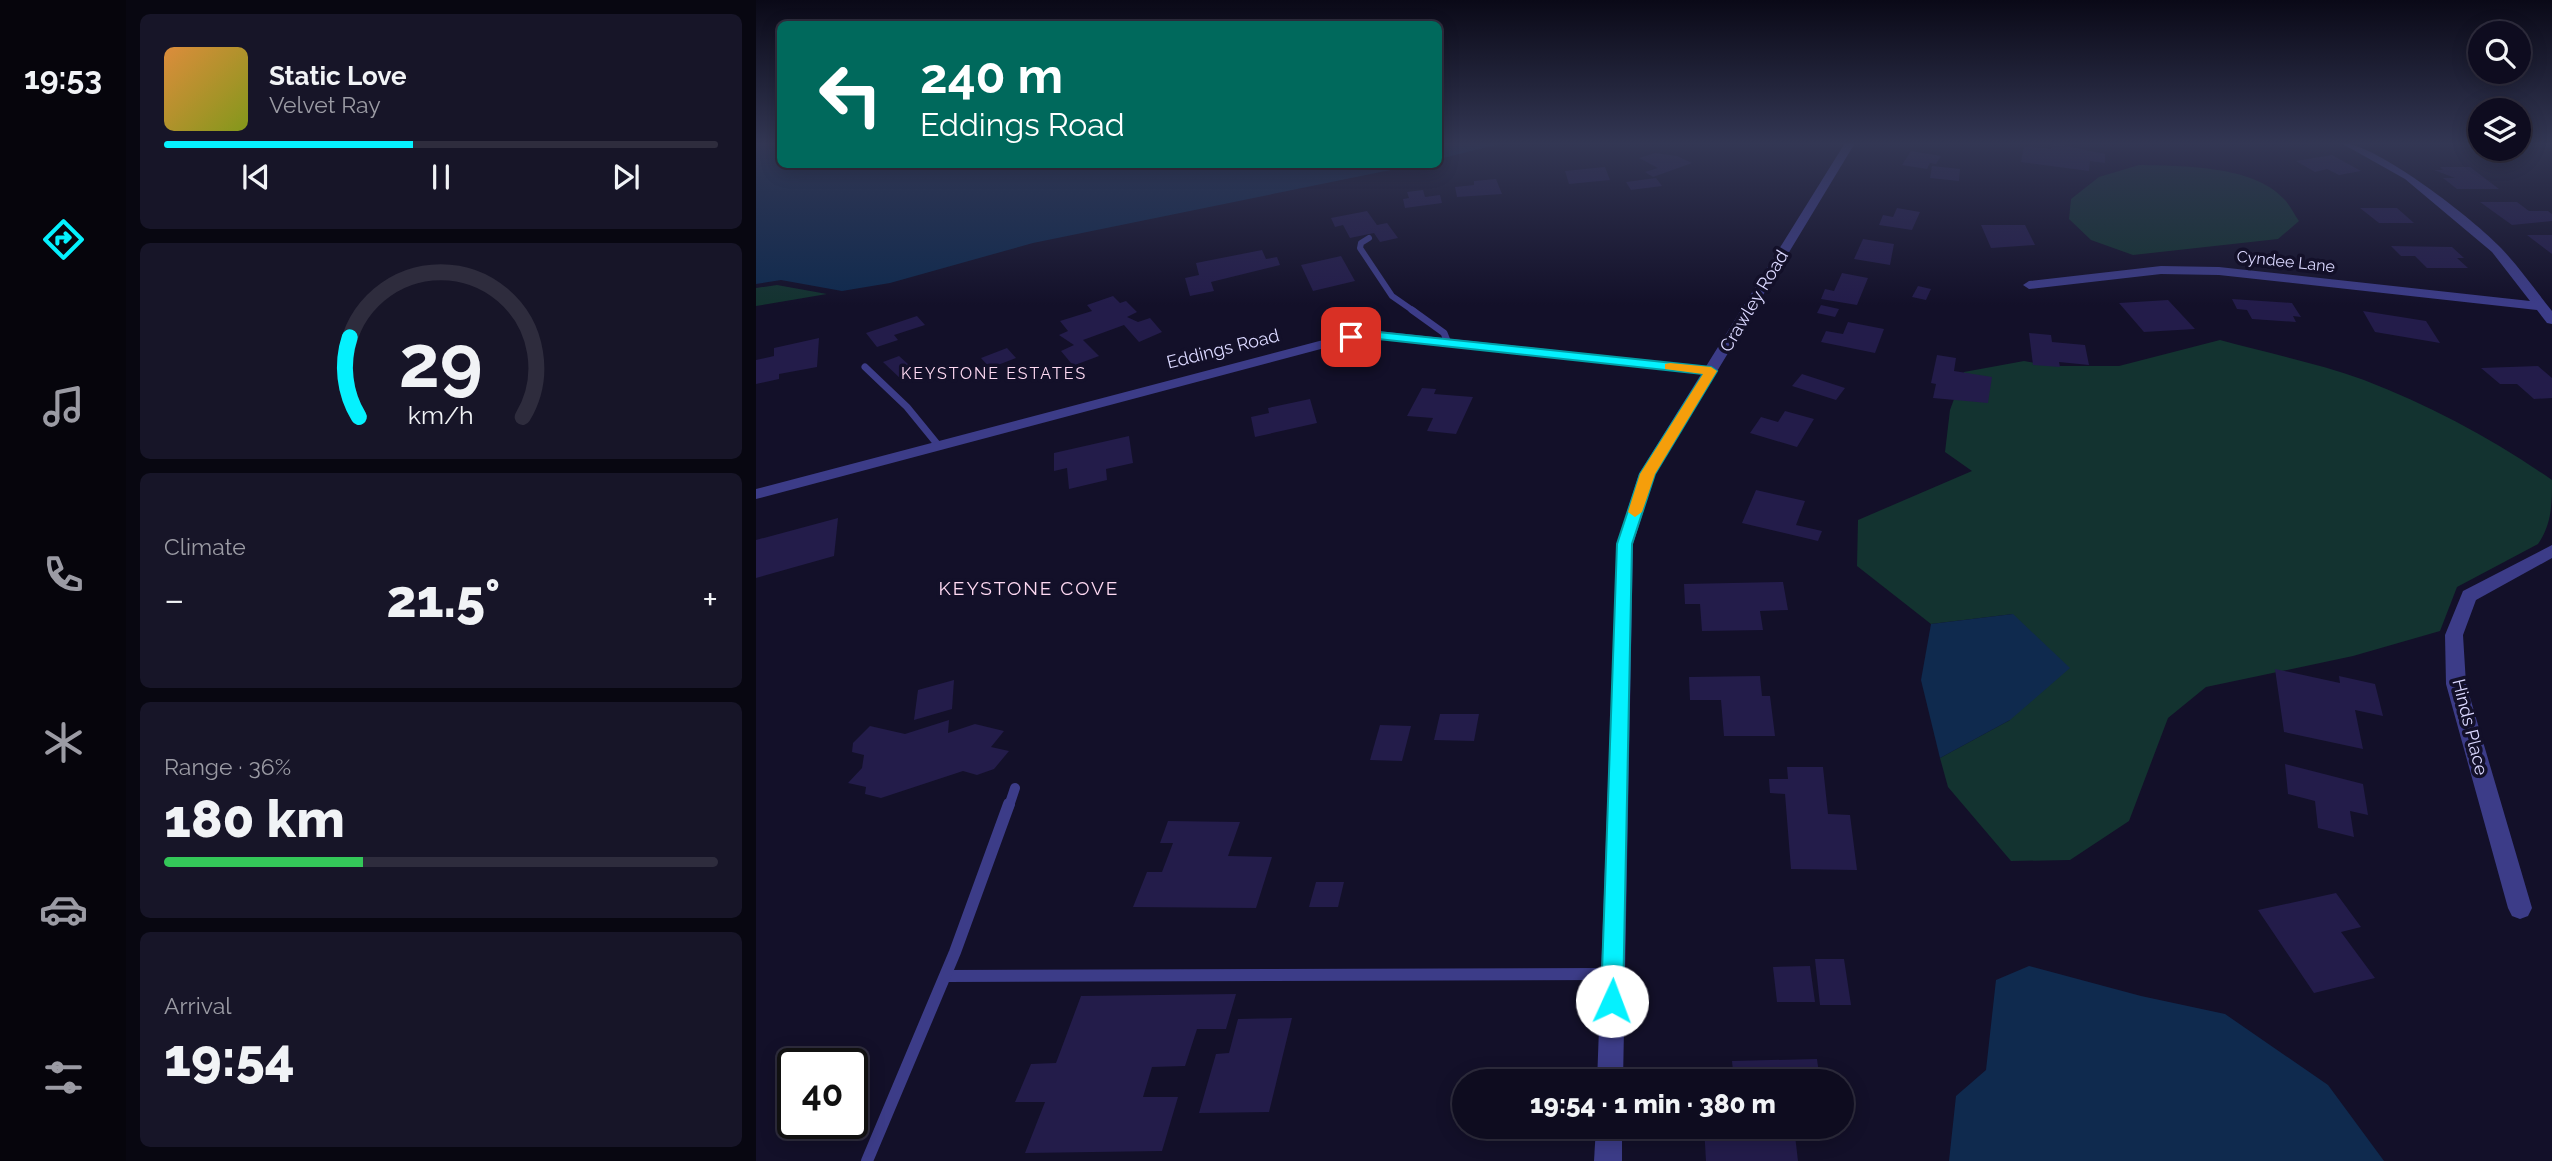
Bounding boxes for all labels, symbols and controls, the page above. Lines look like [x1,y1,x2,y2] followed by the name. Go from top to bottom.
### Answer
[2468,21,2531,161] map controls
[2468,21,2531,84] button: search
[920,47,1063,104] text: 240 m
[805,49,896,140] icon: left
[24,59,102,96] text: 19:53
[269,61,407,91] text: Static Love
[269,91,381,118] text: Velvet Ray
[2468,98,2531,161] button: layers
[920,106,1125,143] text: Eddings Road
[237,158,275,196] icon: previous
[422,158,460,196] icon: pause
[607,158,645,196] icon: next
[39,215,88,264] icon: directions
[1715,246,1792,355] street label: Crawley Road
[2236,247,2336,276] street label: Cyndee Lane
[1321,307,1381,367] pin
[1332,318,1370,356] icon: arrive
[399,320,483,405] text: 29
[1165,324,1281,373] street label: Eddings Road
[901,364,1087,383] district label: KEYSTONE ESTATES
[39,382,88,431] icon: music
[408,400,474,430] text: km/h
[164,533,246,560] text: Climate
[39,550,88,599] icon: phone
[386,568,500,629] text: 21.5°
[164,577,184,622] text: −
[702,577,718,622] text: +
[939,577,1119,599] district label: KEYSTONE COVE
[2448,677,2493,778] street label: Hinds Place
[39,718,88,767] icon: climate
[164,753,291,780] text: Range · 36%
[164,788,345,849] text: 180 km
[39,885,88,934] icon: car
[1575,964,1649,1038] position arrow
[164,992,231,1019] text: Arrival
[164,1027,295,1088] text: 19:54
[777,1048,868,1139] speed limit sign: 40
[39,1053,88,1102] icon: filters
[1530,1089,1776,1119] text: 19:54 · 1 min · 380 m

